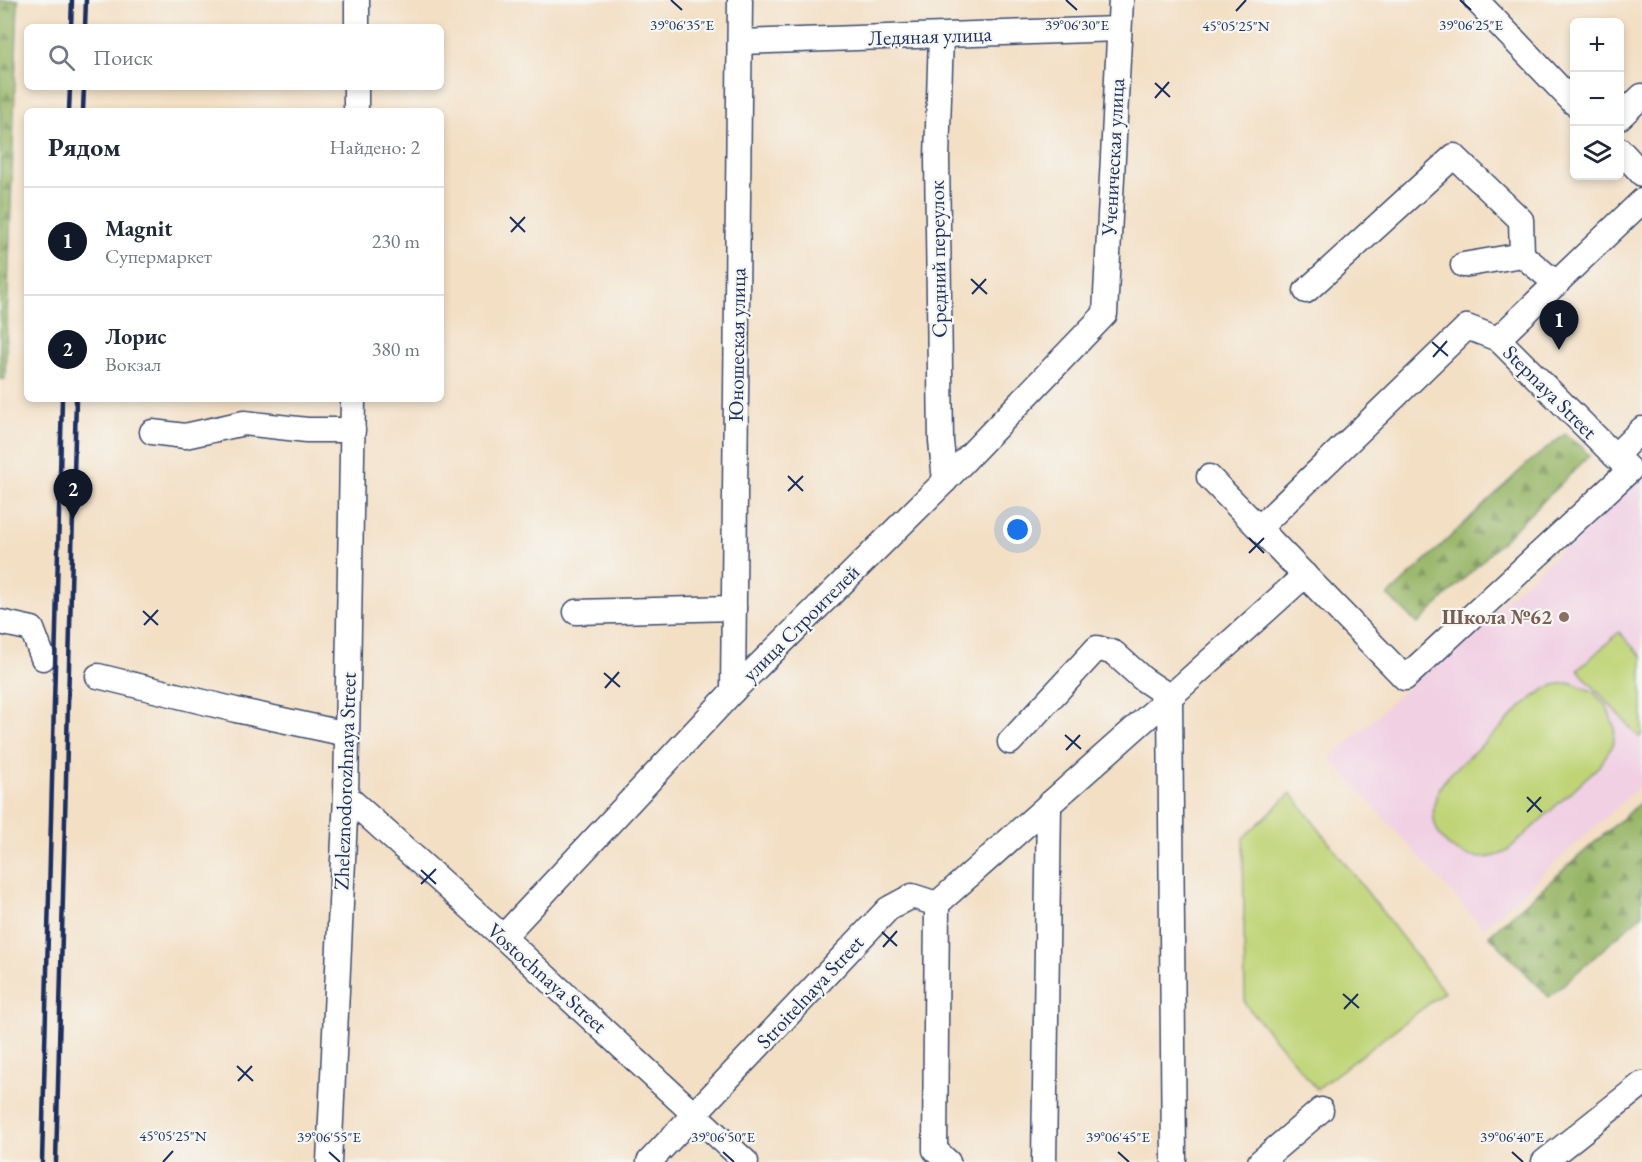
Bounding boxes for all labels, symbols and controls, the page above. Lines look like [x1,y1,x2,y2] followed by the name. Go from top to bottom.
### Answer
[650,15,715,34] text: 39°06'35"E
[1045,15,1110,34] text: 39°06'30"E
[1439,15,1504,34] text: 39°06'25"E
[1202,16,1270,35] text: 45°05'25"N
[1570,18,1624,180] map controls
[1570,18,1624,72] button: +
[868,20,993,51] street label: Ледяная улица
[24,24,444,90] search box
[45,41,78,74] icon: search
[93,43,153,72] text: Поиск
[1570,72,1624,126] button: −
[1095,77,1130,238] street label: Ученическая улица
[1570,126,1624,180] button: layers
[48,130,121,164] text: Рядом
[329,134,420,160] text: Найдено: 2
[923,180,952,338] street label: Средний переулок
[105,214,173,243] text: Magnit
[62,228,73,254] text: 1
[372,228,420,254] text: 230 m
[105,243,212,269] text: Супермаркет
[722,267,751,422] street label: Юношеская улица
[1540,300,1578,350] pin: 1
[105,322,166,351] text: Лорис
[62,336,73,362] text: 2
[372,336,420,362] text: 380 m
[1498,339,1603,445] street label: Stepnaya Street
[105,351,161,377] text: Вокзал
[54,470,92,519] pin: 2
[1003,515,1032,544] your location
[736,558,865,687] street label: улица Строителей
[1442,603,1552,630] place label: Школа №62
[1557,610,1571,624] marker: Школа №62
[327,671,362,890] street label: Zheleznodorozhnaya Street
[482,917,613,1039] street label: Vostochnaya Street
[750,929,869,1054] street label: Stroitelnaya Street
[139,1126,207,1145] text: 45°05'25"N
[297,1127,362,1146] text: 39°06'55"E
[691,1127,756,1146] text: 39°06'50"E
[1086,1127,1151,1146] text: 39°06'45"E
[1480,1127,1545,1146] text: 39°06'40"E

